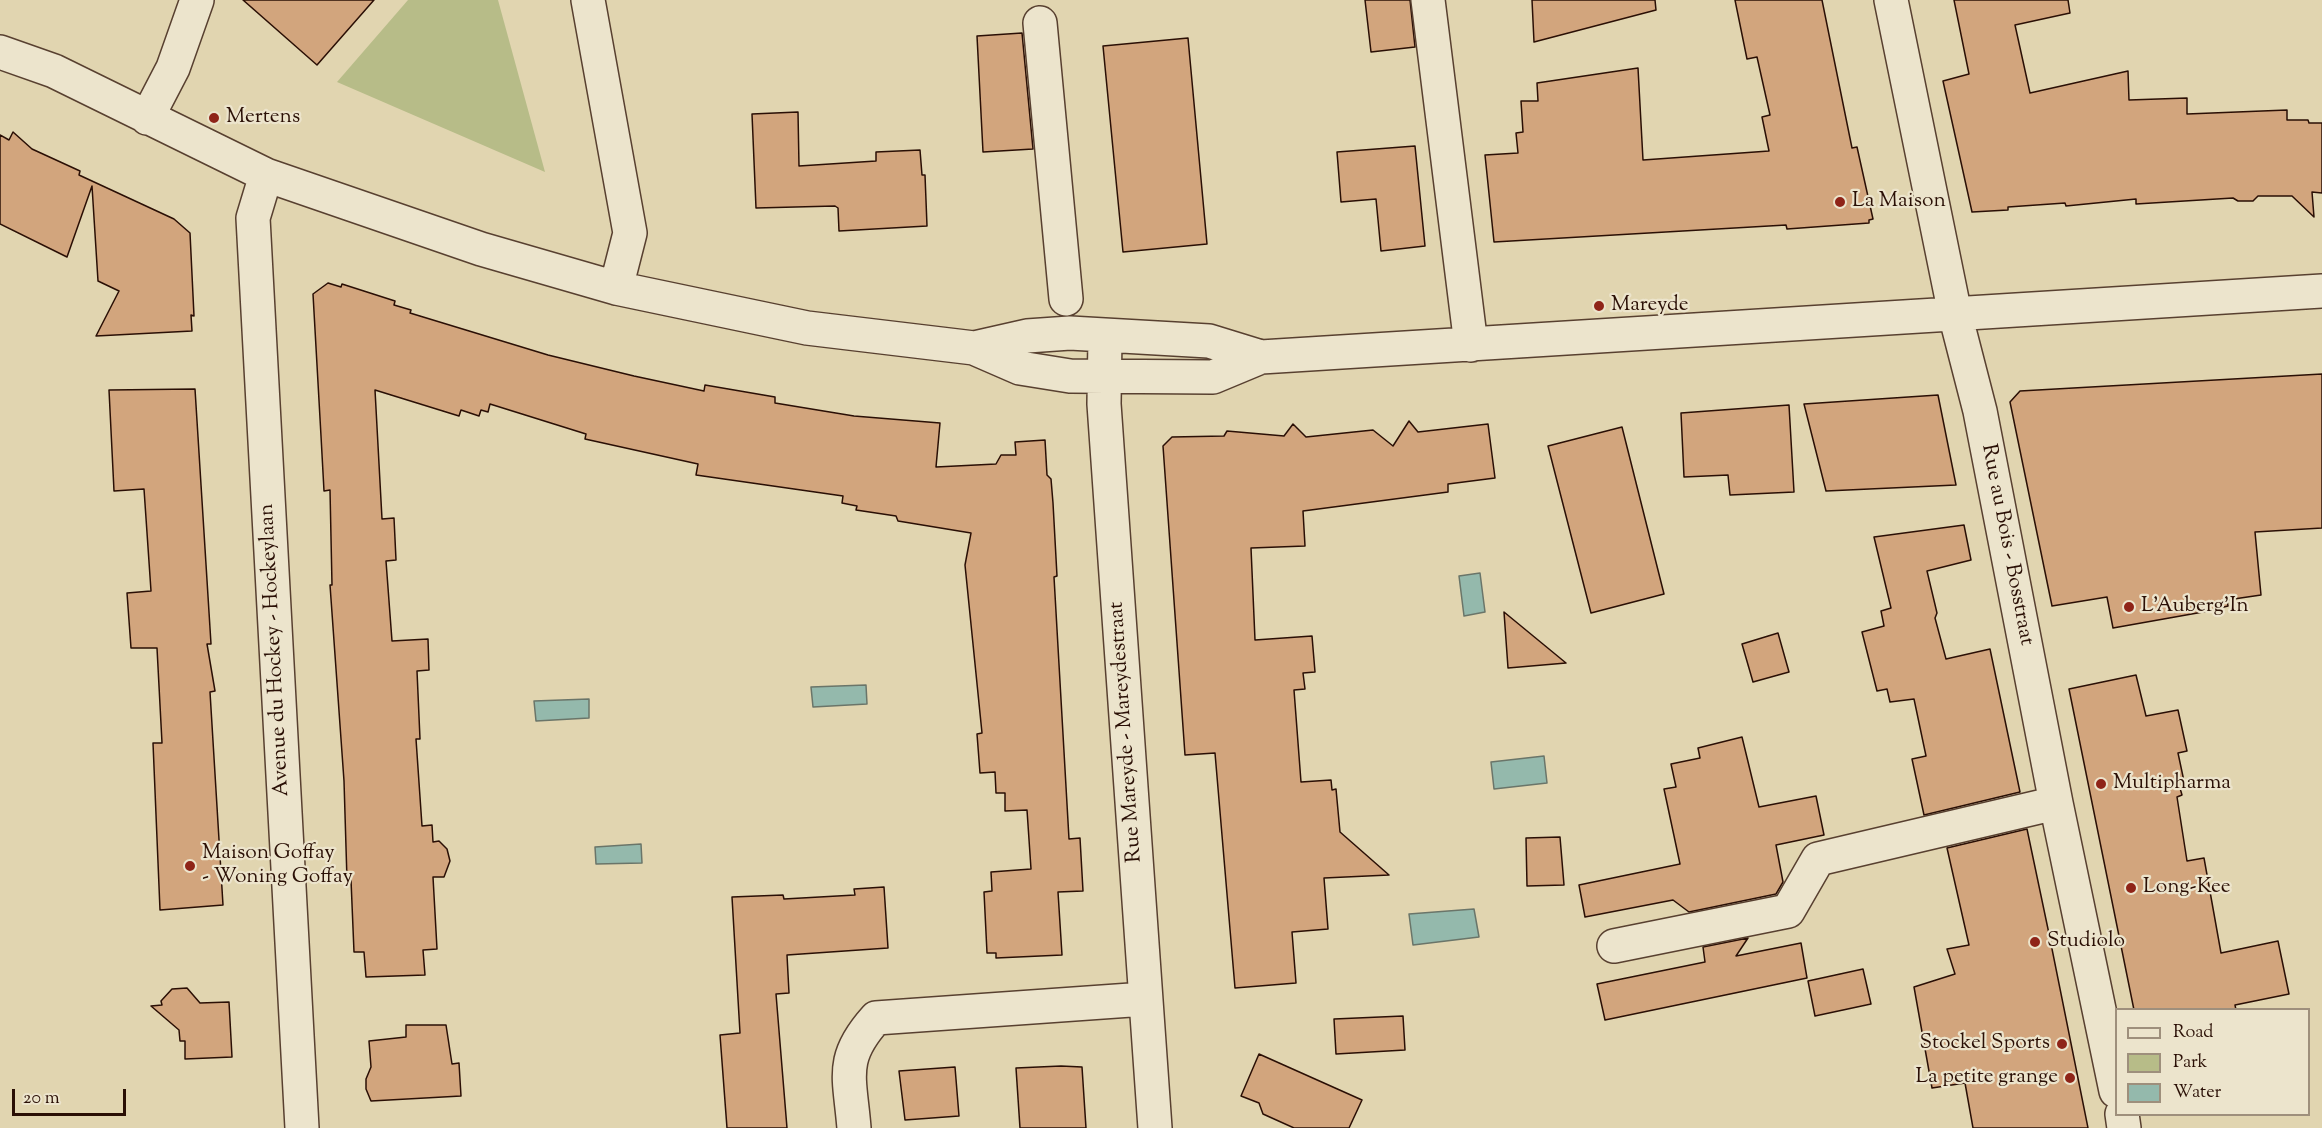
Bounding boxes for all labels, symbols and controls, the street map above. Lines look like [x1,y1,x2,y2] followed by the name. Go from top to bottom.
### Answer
[226,105,300,131] place label: Mertens
[207,111,221,125] marker: Mertens
[1852,189,1946,215] place label: La Maison
[1833,195,1847,209] marker: La Maison
[1611,293,1689,319] place label: Mareyde
[1592,299,1606,313] marker: Mareyde
[1974,442,2038,648] street label: Rue au Bois - Bosstraat
[256,503,296,797] street label: Avenue du Hockey - Hockeylaan
[2141,594,2249,620] place label: L'Auberg'In
[2122,600,2136,614] marker: L'Auberg'In
[1105,601,1149,863] street label: Rue Mareyde - Mareydestraat
[2113,771,2231,797] place label: Multipharma
[2094,777,2108,791] marker: Multipharma
[202,841,353,891] place label: Maison Goffay - Woning Goffay
[183,859,197,873] marker: Maison Goffay - Woning Goffay
[2143,875,2230,901] place label: Long-Kee
[2124,881,2138,895] marker: Long-Kee
[2047,929,2125,955] place label: Studiolo
[2028,935,2042,949] marker: Studiolo
[2115,1008,2310,1116] legend
[2173,1020,2213,1046] text: Road
[1919,1031,2050,1057] place label: Stockel Sports
[2055,1037,2069,1051] marker: Stockel Sports
[2173,1050,2207,1076] text: Park
[1915,1065,2058,1091] place label: La petite grange
[2063,1071,2077,1085] marker: La petite grange
[15,1077,129,1115] scale bar
[2173,1080,2221,1106] text: Water
[23,1086,60,1112] text: 20 m

